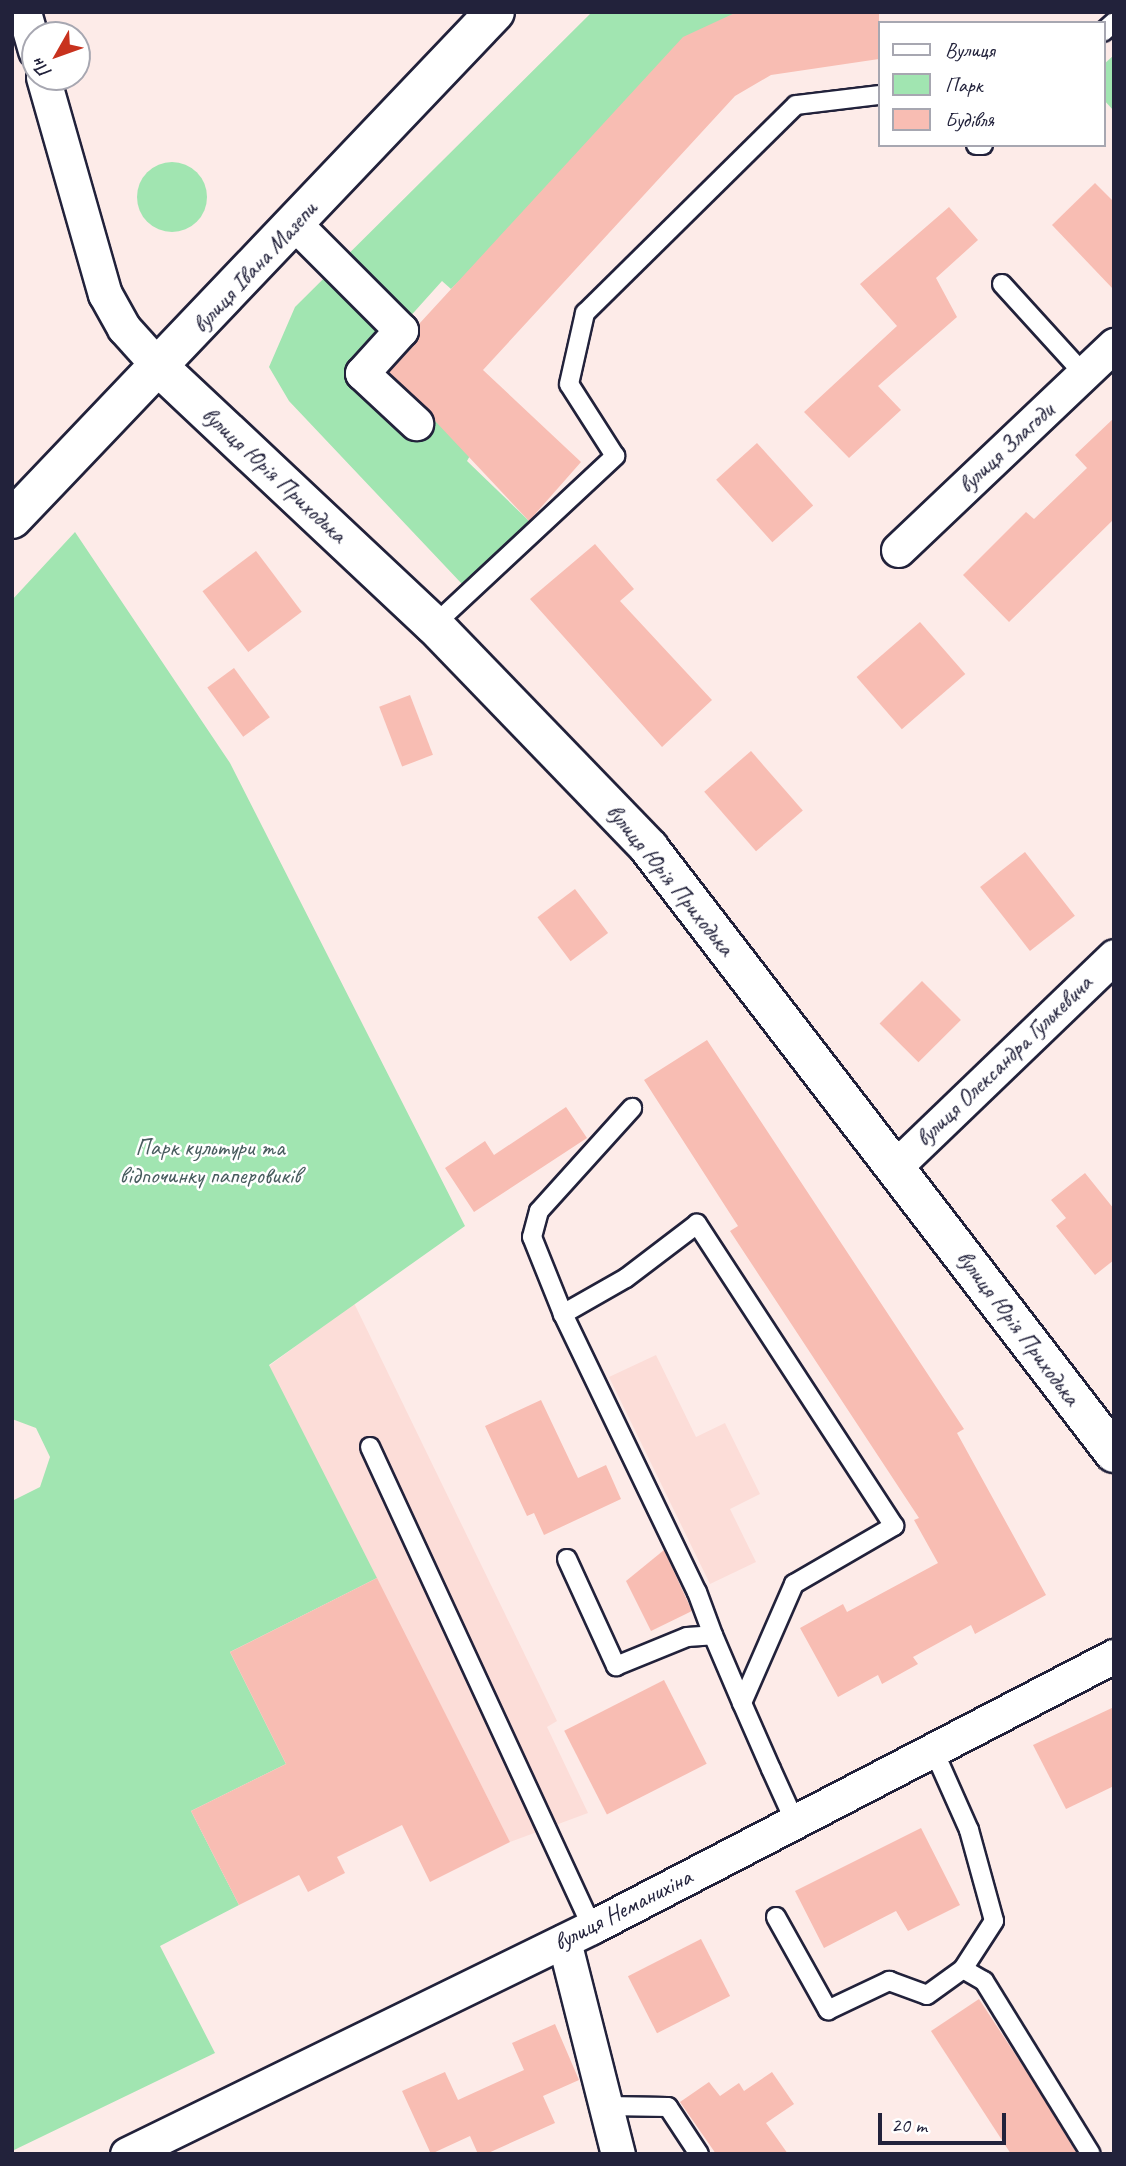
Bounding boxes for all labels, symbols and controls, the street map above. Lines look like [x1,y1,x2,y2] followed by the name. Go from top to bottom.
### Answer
[21,21,91,91] north arrow
[878,21,1105,147] legend
[945,37,995,63] text: Вулиця
[26,53,57,84] text: Пн
[945,72,982,98] text: Парк
[945,107,994,133] text: Будівля
[187,195,323,339] street label: вулиця Івана Мазепи
[952,396,1060,500] street label: вулиця Злагоди
[196,401,352,549] street label: вулиця Юрія Приходька
[601,799,739,961] street label: вулиця Юрія Приходька
[910,969,1098,1153] street label: вулиця Олександра Гулькевича
[120,1134,300,1190] park label: Парк культури та відпочинку паперовиків
[951,1245,1085,1411] street label: вулиця Юрія Приходька
[549,1863,697,1957] street label: вулиця Неманихіна
[881,2100,1009,2144] scale bar
[891,2112,927,2138] text: 20 m

